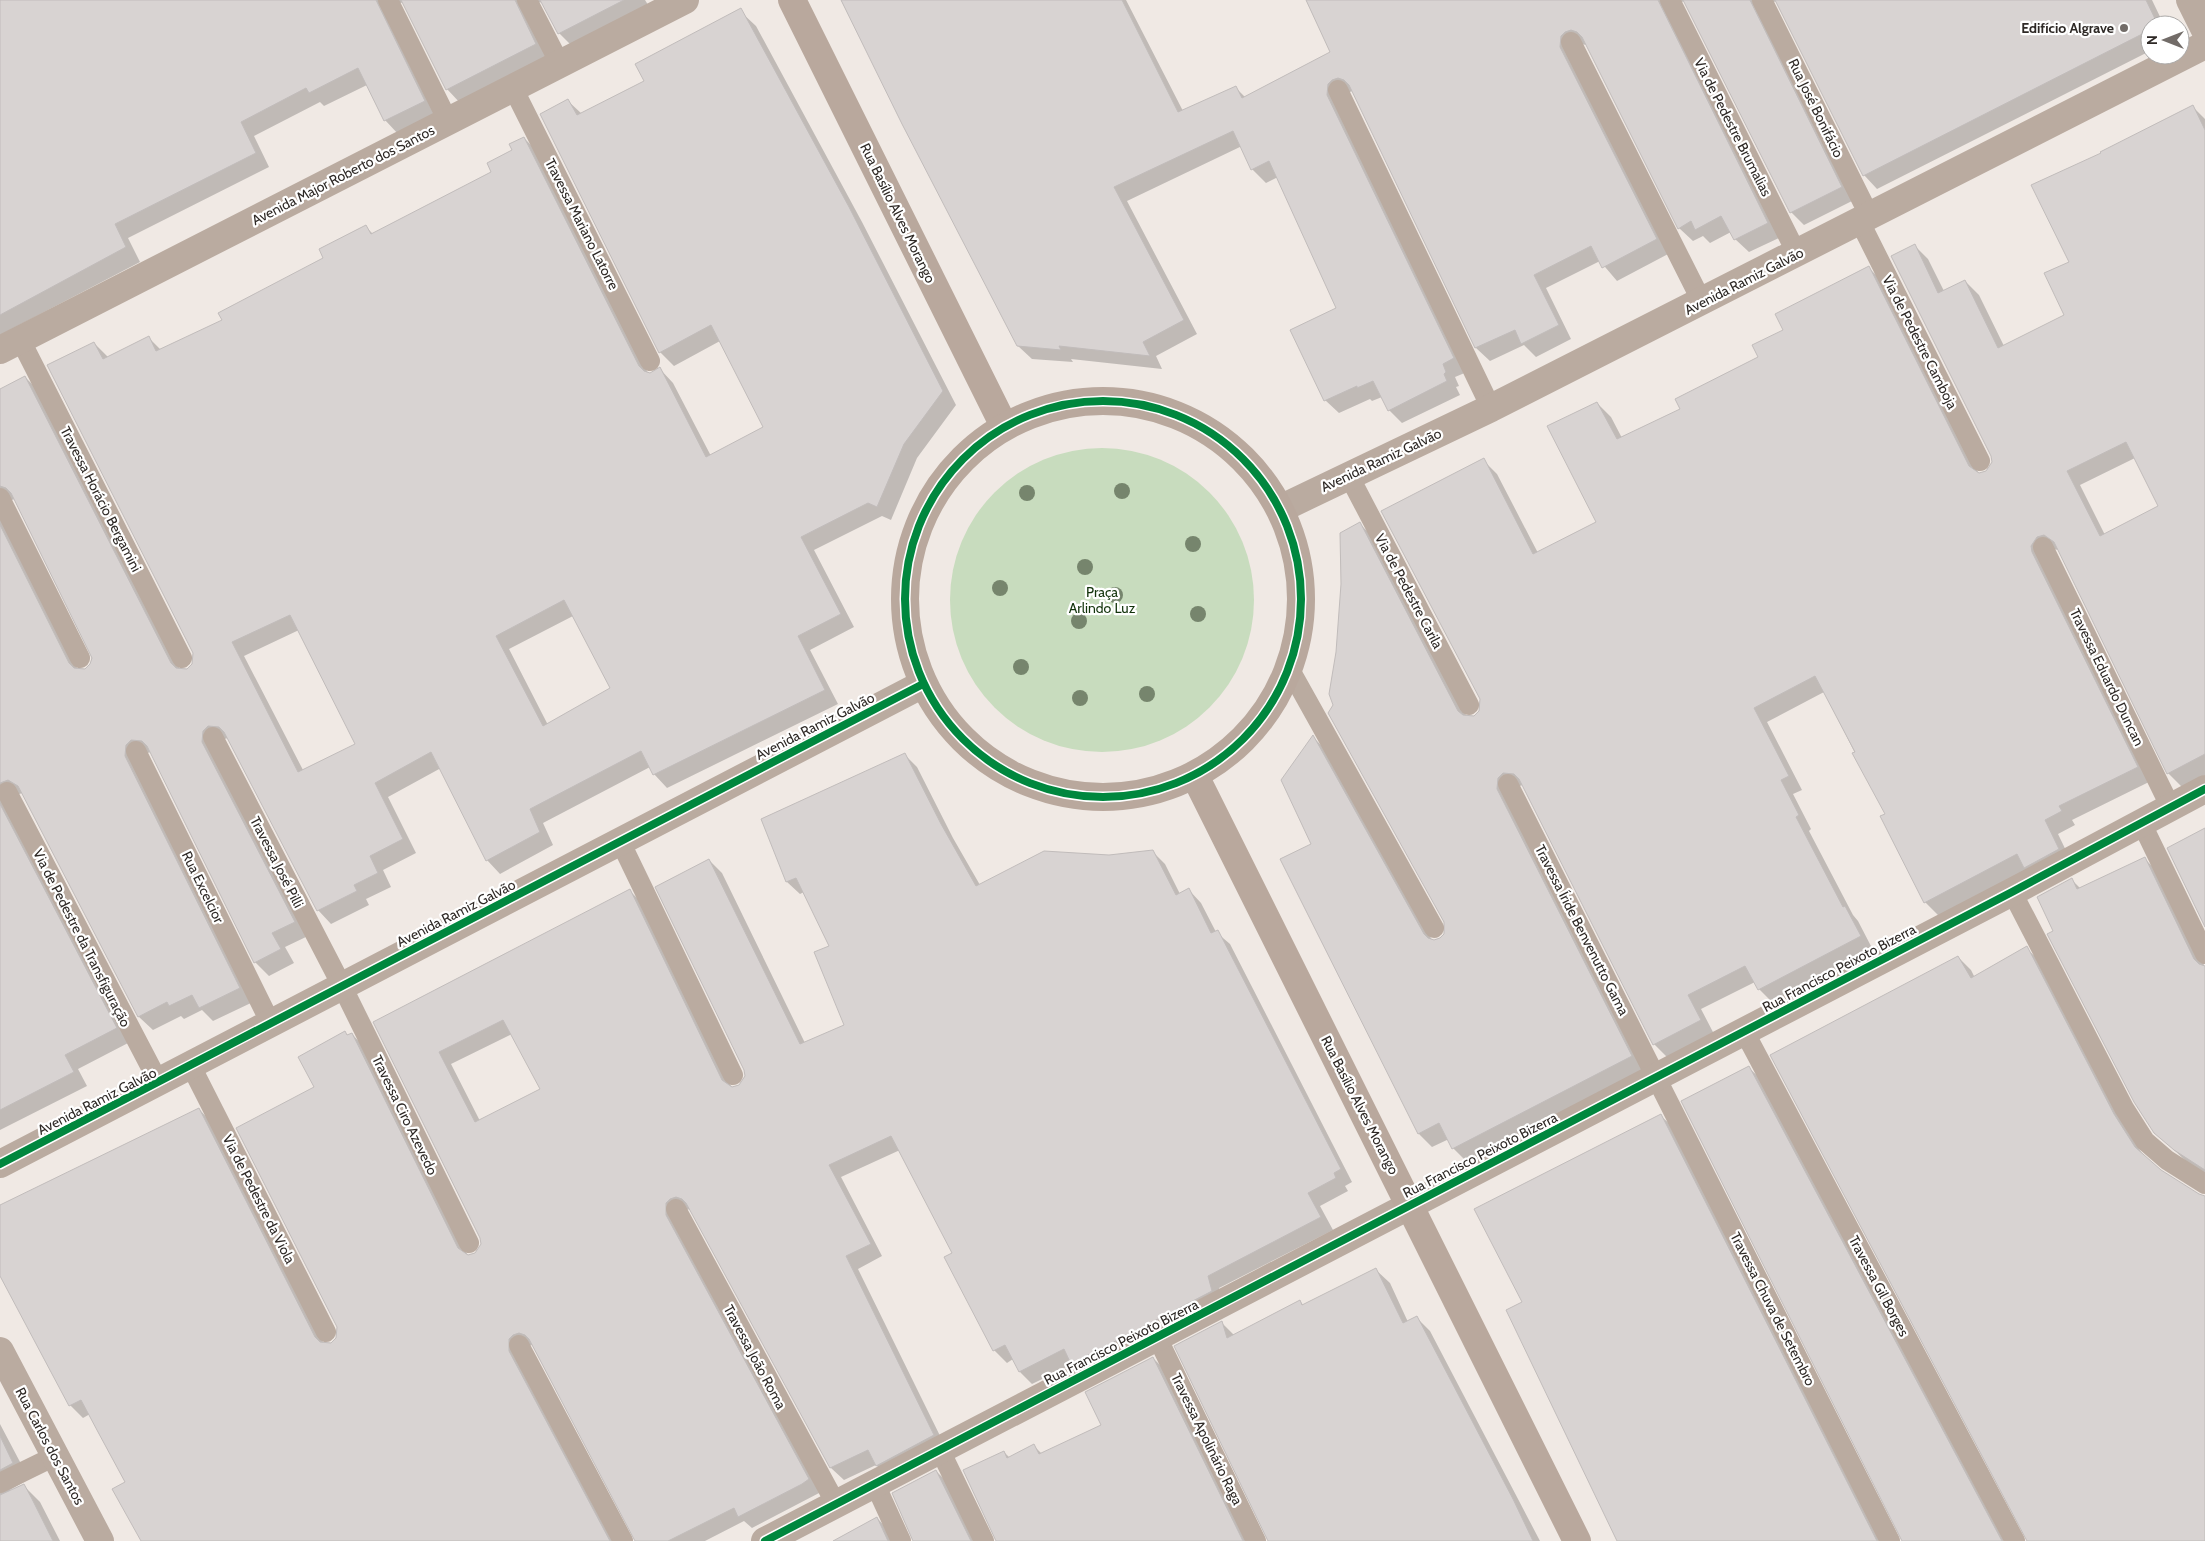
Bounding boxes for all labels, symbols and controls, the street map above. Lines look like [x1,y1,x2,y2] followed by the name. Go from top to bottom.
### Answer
[2140,15,2190,65] north arrow
[2021,19,2114,37] place label: Edifício Algrave
[2118,22,2130,34] marker: Edifício Algrave
[2143,35,2161,45] text: N
[1690,55,1776,199] street label: Via de Pedestre Brumalias
[1784,56,1848,161] street label: Rua José Bonifácio
[249,121,438,229] street label: Avenida Major Roberto dos Santos
[856,140,940,286] street label: Rua Basílio Alves Morango
[541,155,623,293] street label: Travessa Mariano Latorre
[1681,243,1807,319] street label: Avenida Ramiz Galvão
[1878,272,1962,412] street label: Via de Pedestre Camboja
[57,423,145,575] street label: Travessa Horácio Bergamini
[1318,424,1444,496] street label: Avenida Ramiz Galvão
[1371,530,1447,652] street label: Via de Pedestre Carila
[1069,583,1136,617] park label: Praça Arlindo Luz
[2066,605,2148,749] street label: Travessa Eduardo Duncan
[752,688,878,764] street label: Avenida Ramiz Galvão
[246,813,308,911] street label: Travessa José Pilli
[1531,842,1633,1019] street label: Travessa Íride Benvenutto Gama
[29,846,135,1030] street label: Via de Pedestre da Transfiguração
[178,848,228,926] street label: Rua Excelcior
[393,875,519,951] street label: Avenida Ramiz Galvão
[1759,920,1919,1016] street label: Rua Francisco Peixoto Bizerra
[1317,1033,1403,1178] street label: Rua Basílio Alves Morango
[368,1052,442,1178] street label: Travessa Ciro Azevedo
[34,1063,160,1139] street label: Avenida Ramiz Galvão
[1400,1108,1561,1202] street label: Rua Francisco Peixoto Bizerra
[219,1131,300,1267] street label: Via de Pedestre da Viola
[1726,1229,1820,1389] street label: Travessa Chuva de Setembro
[1845,1233,1913,1340] street label: Travessa Gil Borges
[1041,1295,1202,1389] street label: Rua Francisco Peixoto Bizerra
[720,1302,790,1413] street label: Travessa João Roma
[1167,1370,1247,1508] street label: Travessa Apolinário Raga
[11,1384,89,1508] street label: Rua Carlos dos Santos

